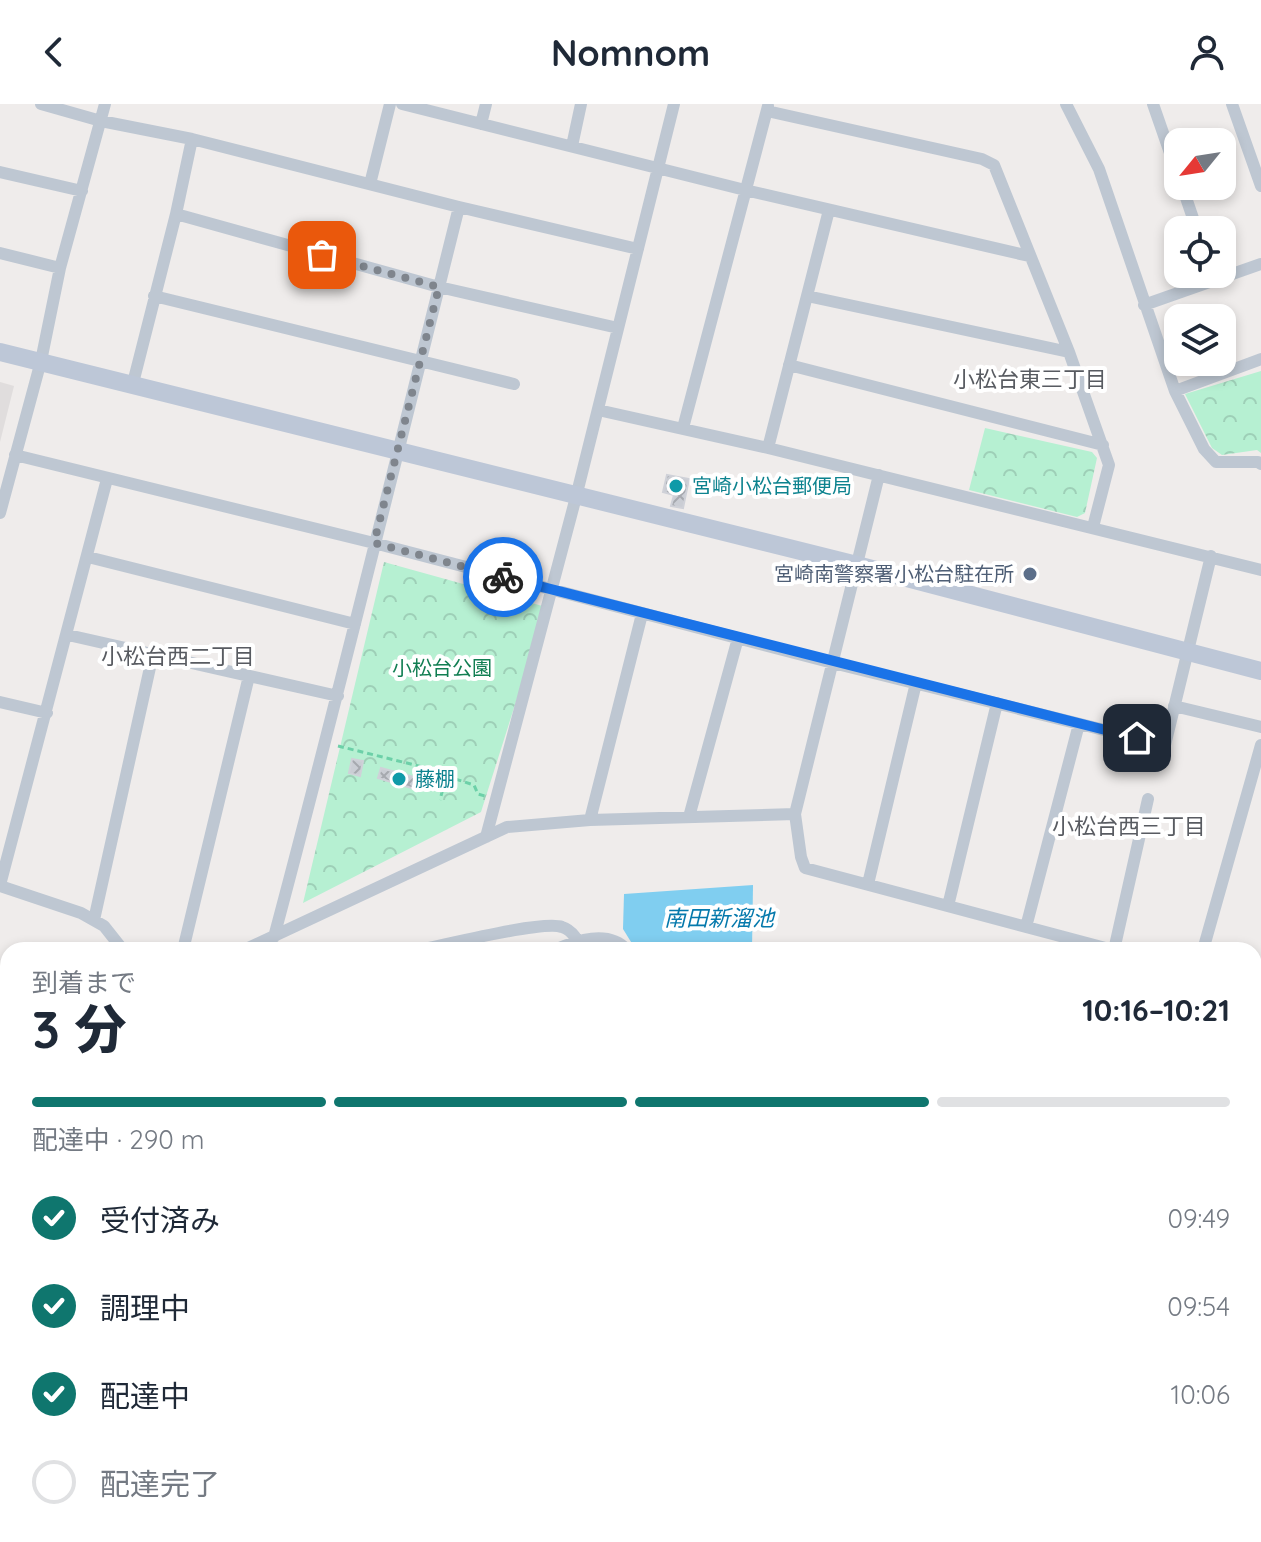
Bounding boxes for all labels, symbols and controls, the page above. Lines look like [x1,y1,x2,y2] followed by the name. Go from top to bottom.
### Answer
[32,30,76,74] icon: back
[551,30,710,75] text: Nomnom
[1185,30,1229,74] icon: person
[1164,128,1236,200] north arrow
[1164,128,1236,376] map controls
[1164,216,1236,288] button: locate
[288,221,356,289] pin
[300,233,344,277] icon: bag
[1164,304,1236,376] button: layers
[953,365,1107,393] district label: 小松台東三丁目
[692,473,852,498] place label: 宮崎小松台郵便局
[667,477,685,495] marker: 宮崎小松台郵便局
[463,537,543,617] courier
[481,555,525,599] icon: bike
[774,561,1014,586] place label: 宮崎南警察署小松台駐在所
[1021,565,1039,583] marker: 宮崎南警察署小松台駐在所
[101,642,255,670] district label: 小松台西二丁目
[392,655,492,680] park label: 小松台公園
[1103,704,1171,772] pin
[1115,716,1159,760] icon: home
[415,766,455,791] place label: 藤棚
[390,770,408,788] marker: 藤棚
[1052,812,1206,840] district label: 小松台西三丁目
[664,904,776,932] water label: 南田新溜池
[32,966,136,999] text: 到着まで
[1082,991,1230,1029] text: 10:16–10:21
[32,996,126,1061] text: 3 分
[32,1123,204,1156] text: 配達中 · 290 m
[32,1196,76,1240] icon: check
[100,1201,220,1239] text: 受付済み
[1167,1202,1230,1235] text: 09:49
[32,1284,76,1328] icon: check
[100,1289,190,1327] text: 調理中
[1167,1290,1230,1323] text: 09:54
[32,1372,76,1416] icon: check
[100,1377,190,1415] text: 配達中
[1171,1378,1230,1411] text: 10:06
[100,1465,220,1503] text: 配達完了

